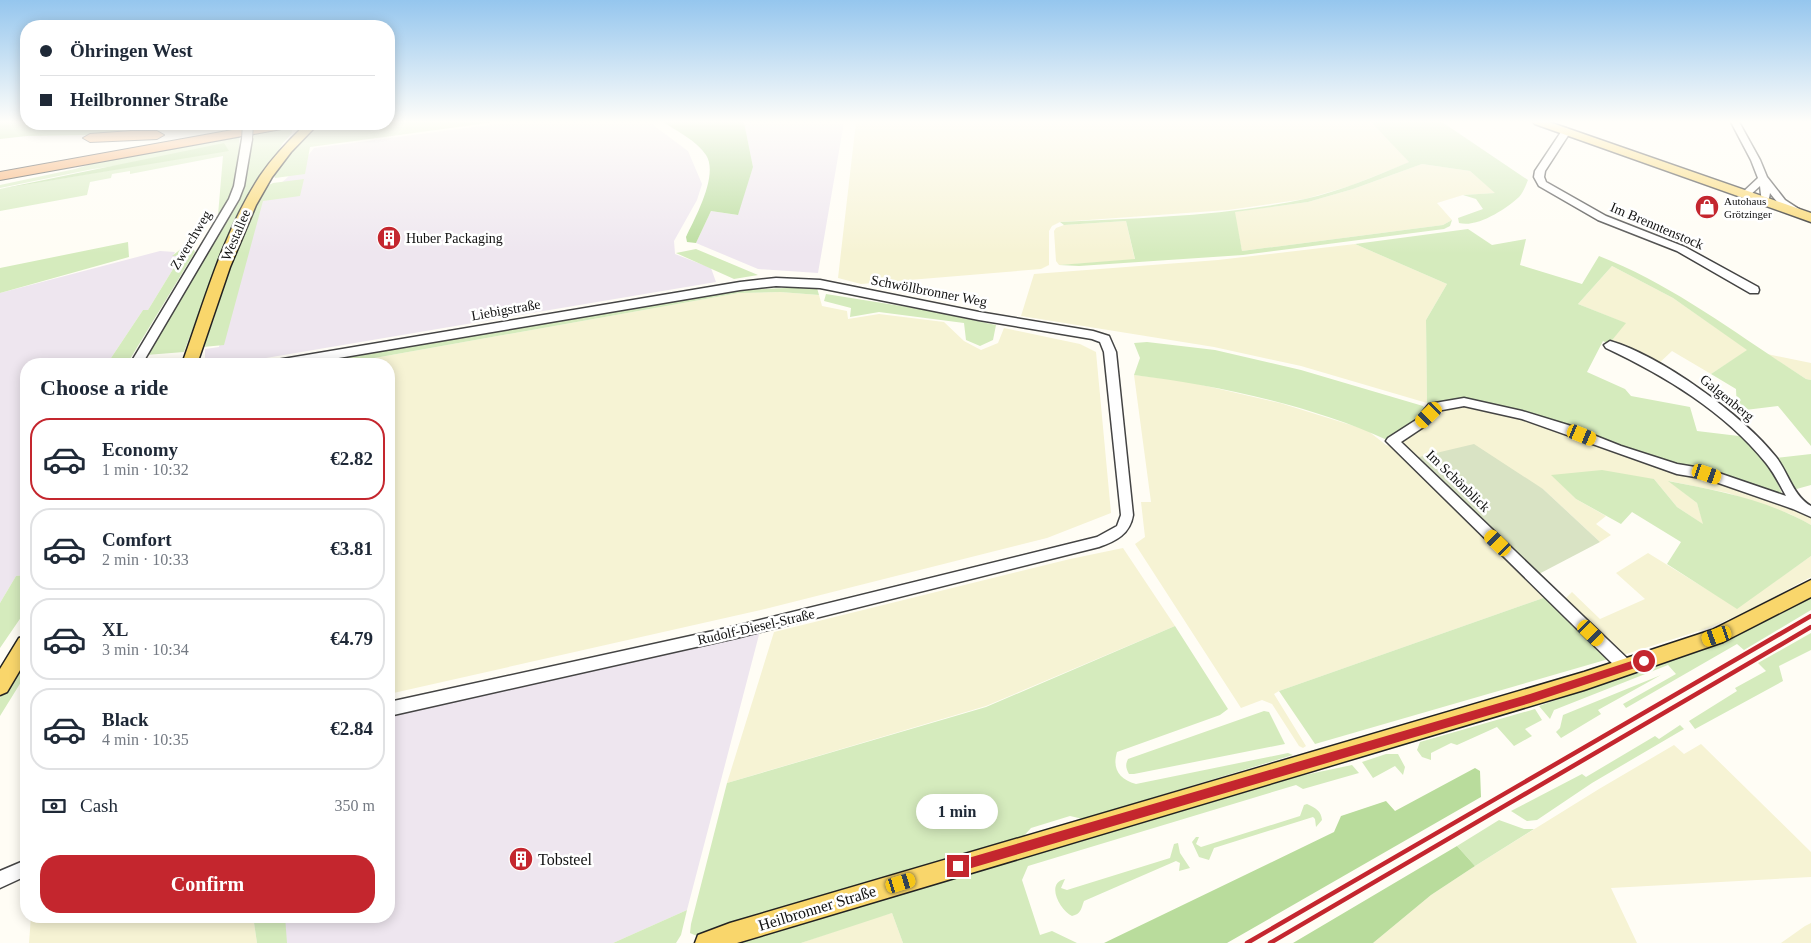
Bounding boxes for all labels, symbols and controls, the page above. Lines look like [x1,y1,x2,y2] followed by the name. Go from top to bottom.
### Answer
[70,40,193,61] text: Öhringen West
[70,89,228,110] text: Heilbronner Straße
[1694,194,1720,220] shop icon: Autohaus Grötzinger
[1724,195,1772,220] place label: Autohaus Grötzinger
[1608,200,1706,252] street label: Im Brenntenstock
[219,207,253,263] street label: Westallee
[168,208,214,272] street label: Zwerchweg
[376,225,402,251] building icon: Huber Packaging
[406,231,503,246] place label: Huber Packaging
[870,272,988,310] street label: Schwöllbronner Weg
[470,297,542,323] street label: Liebigstraße
[1697,372,1757,424] street label: Galgenberg
[40,375,168,400] text: Choose a ride
[1413,399,1445,431] car
[1565,422,1598,448] car
[42,437,87,482] icon: car
[102,439,178,460] text: Economy
[1423,447,1493,515] street label: Im Schönblick
[330,448,373,469] text: €2.82
[102,461,189,478] text: 1 min · 10:32
[1690,462,1723,486] car
[42,527,87,572] icon: car
[1482,527,1514,559] car
[102,529,172,550] text: Comfort
[330,538,373,559] text: €3.81
[102,551,189,568] text: 2 min · 10:33
[696,606,816,648] street label: Rudolf-Diesel-Straße
[42,617,87,662] icon: car
[1575,617,1607,649] car
[102,619,128,640] text: XL
[1700,624,1733,648] car
[330,628,373,649] text: €4.79
[102,641,189,658] text: 3 min · 10:34
[1633,650,1655,672] route start
[42,707,87,752] icon: car
[102,709,148,730] text: Black
[330,718,373,739] text: €2.84
[102,731,189,748] text: 4 min · 10:35
[40,792,68,820] icon: cash
[917,794,999,828] callout: 1 min
[80,795,118,816] text: Cash
[335,797,375,814] text: 350 m
[938,803,976,820] text: 1 min
[508,846,534,872] building icon: Tobsteel
[538,851,593,868] place label: Tobsteel
[40,855,375,913] button: Confirm
[947,855,969,877] route end
[884,871,917,895] car
[756,882,878,934] street label: Heilbronner Straße

